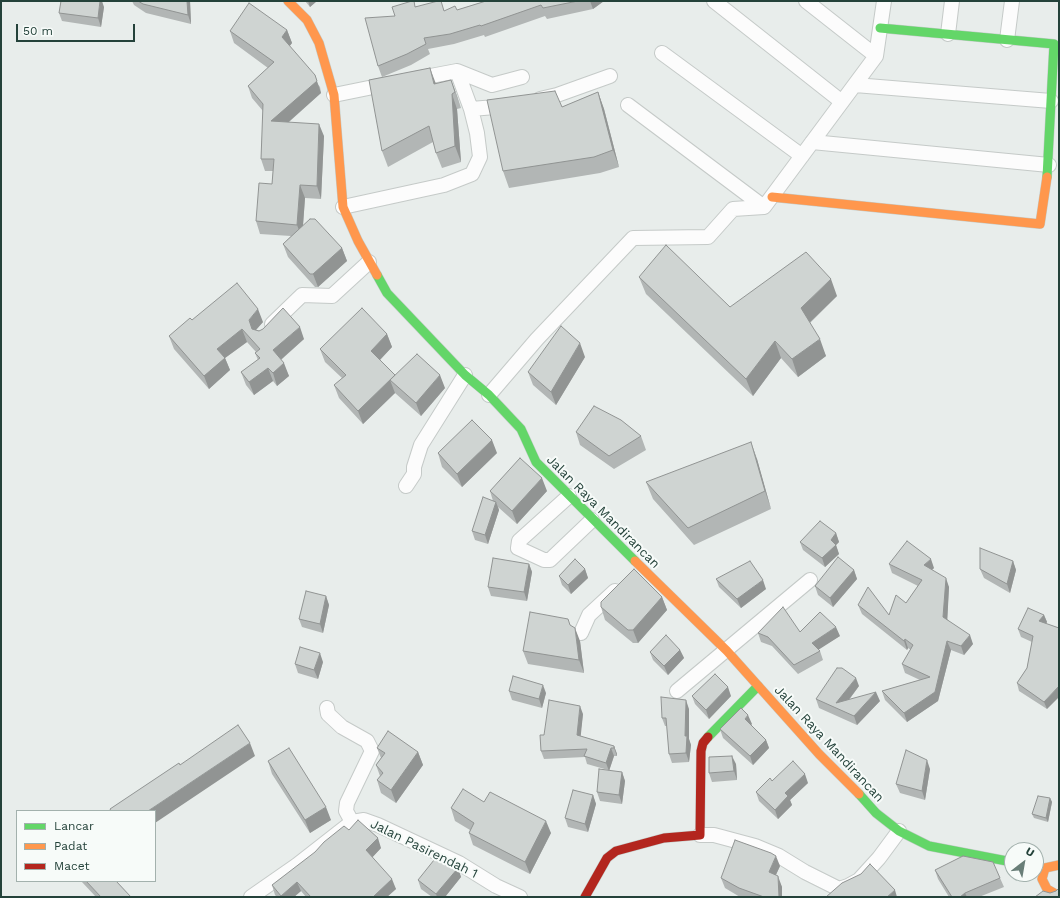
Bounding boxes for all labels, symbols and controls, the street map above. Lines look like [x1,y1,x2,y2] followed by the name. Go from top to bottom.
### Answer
[18,16,137,42] scale bar
[23,24,53,38] text: 50 m
[543,452,663,572] street label: Jalan Raya Mandirancan
[771,683,887,805] street label: Jalan Raya Mandirancan
[16,810,156,882] legend
[368,816,480,882] street label: Jalan Pasirendah 1
[54,819,94,833] text: Lancar
[54,839,87,853] text: Padat
[1004,842,1044,882] north arrow
[1023,845,1037,860] text: U
[54,859,89,873] text: Macet

